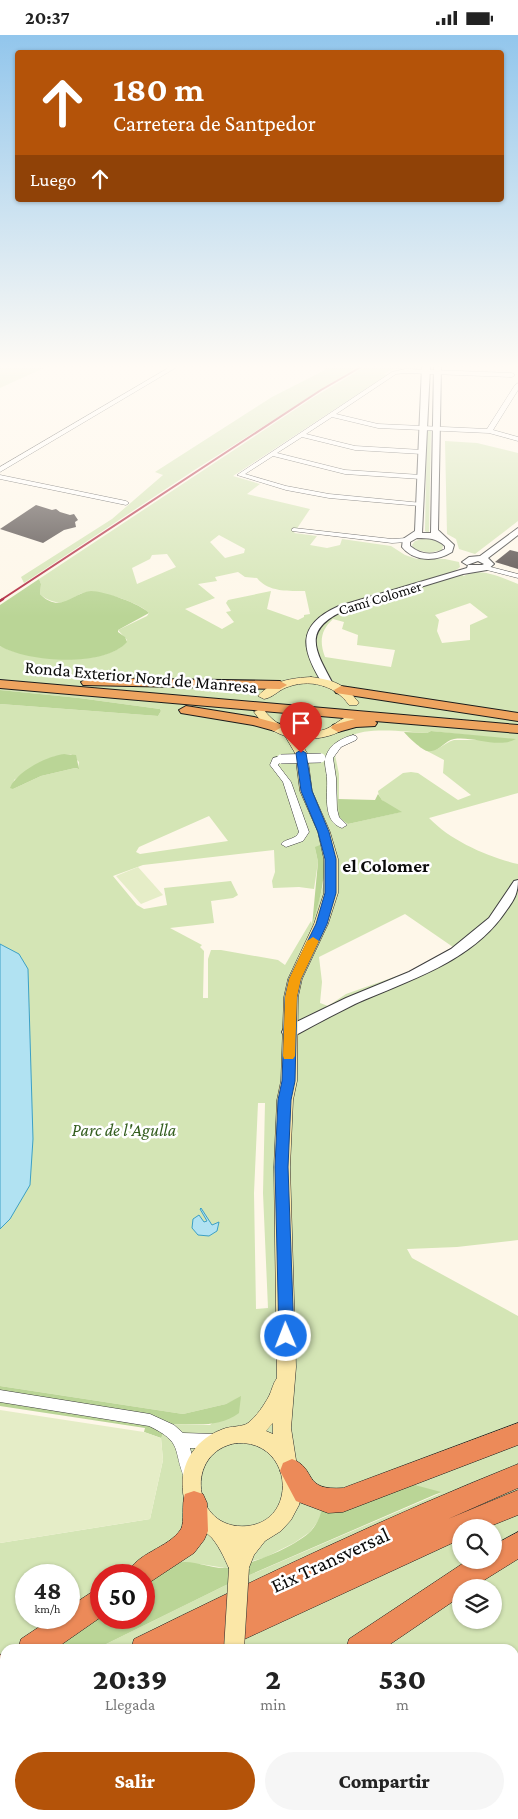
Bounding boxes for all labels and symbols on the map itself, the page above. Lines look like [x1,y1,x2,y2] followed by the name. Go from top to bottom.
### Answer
[336,578,424,618] street label: Camí Colomer
[24,657,258,697] street label: Ronda Exterior Nord de Manresa
[280,702,322,753] pin
[342,855,430,876] district label: el Colomer
[72,1120,177,1140] park label: Parc de l'Agulla
[259,1309,311,1361] position arrow
[267,1522,393,1598] street label: Eix Transversal
[90,1564,155,1629] speed limit sign: 50

